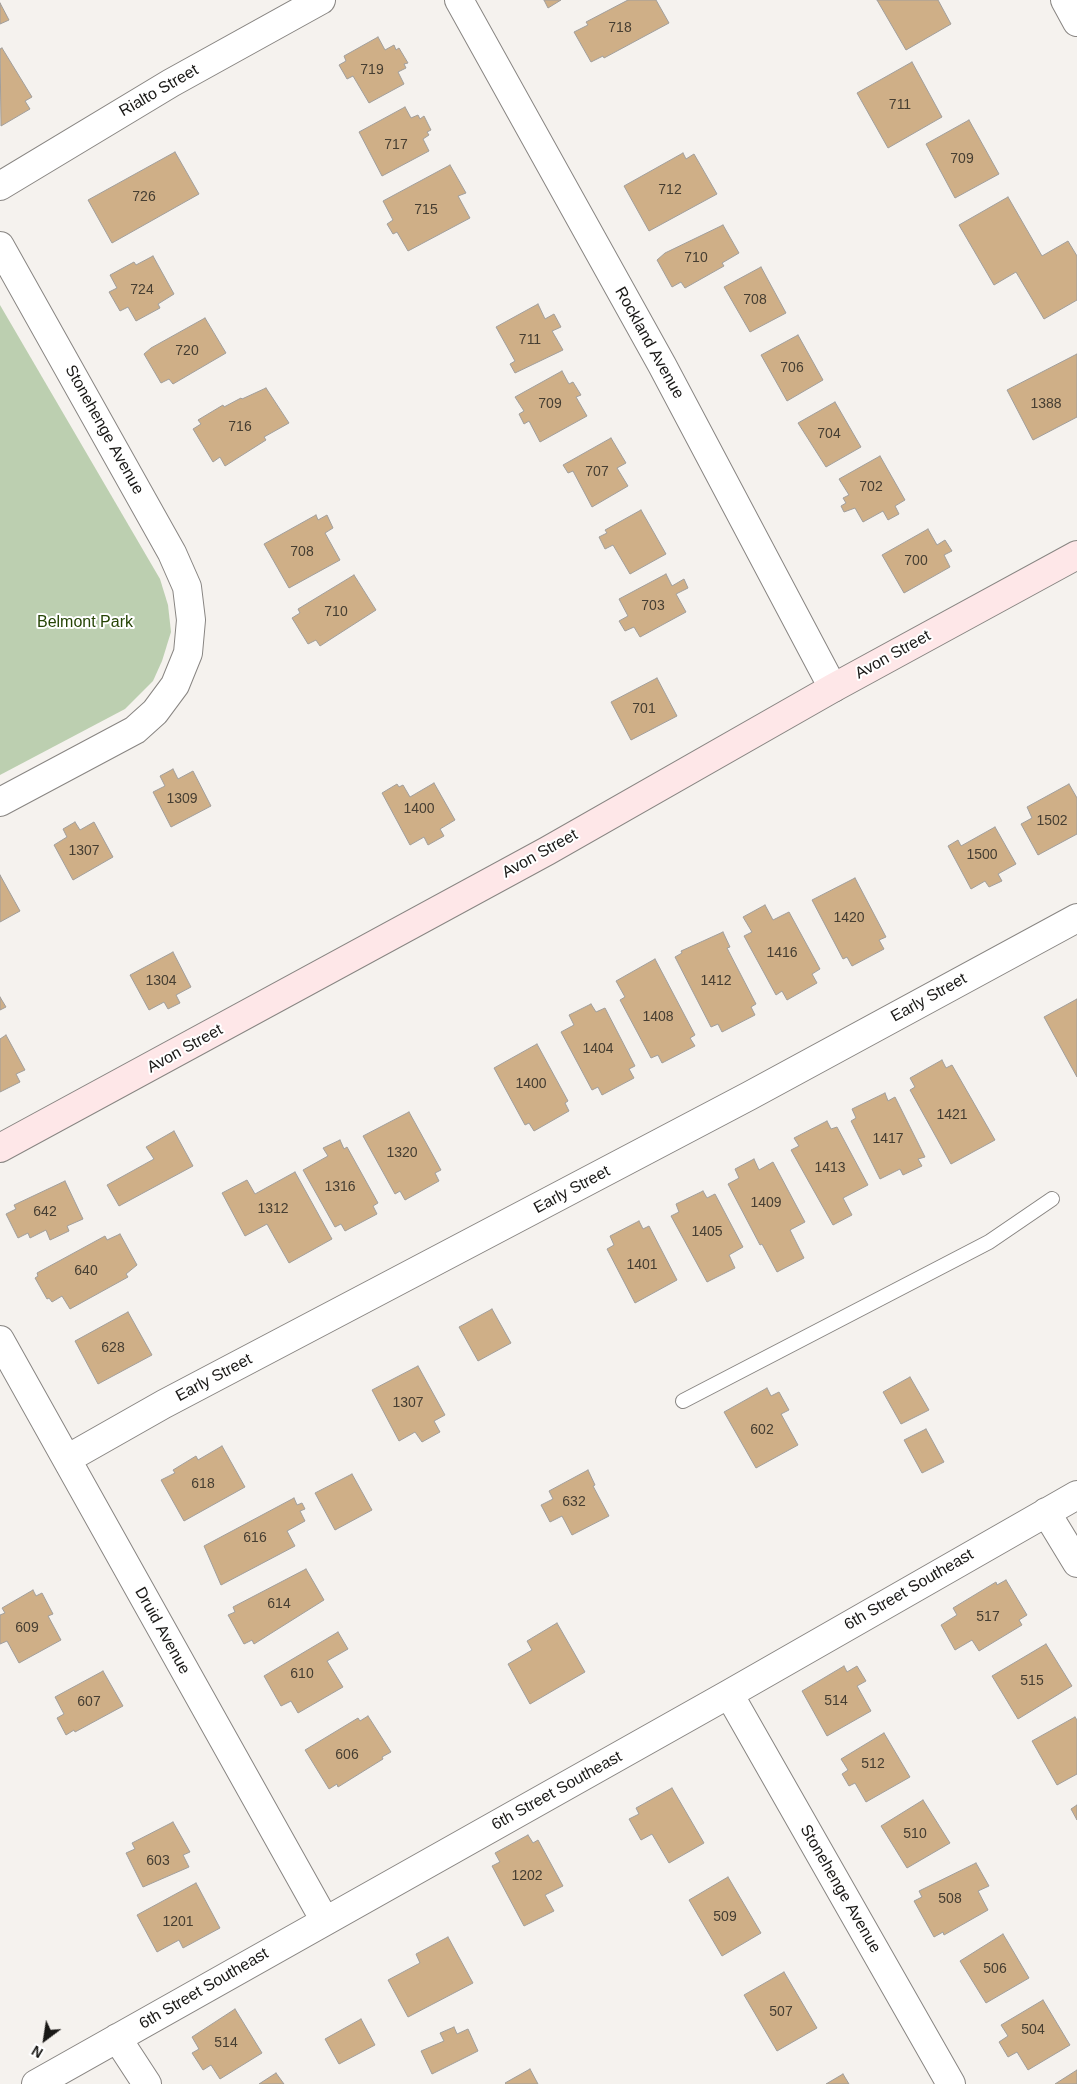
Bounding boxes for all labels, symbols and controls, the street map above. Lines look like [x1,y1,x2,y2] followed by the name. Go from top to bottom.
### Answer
[608,20,632,36] house number: 718
[116,61,202,121] street label: Rialto Street
[360,62,384,78] house number: 719
[889,97,911,113] house number: 711
[384,137,408,153] house number: 717
[950,151,974,167] house number: 709
[658,182,682,198] house number: 712
[132,189,156,205] house number: 726
[414,202,438,218] house number: 715
[684,250,708,266] house number: 710
[130,282,154,298] house number: 724
[610,284,688,402] street label: Rockland Avenue
[743,292,767,308] house number: 708
[519,332,541,348] house number: 711
[175,343,199,359] house number: 720
[780,360,804,376] house number: 706
[61,362,147,498] street label: Stonehenge Avenue
[538,396,562,412] house number: 709
[1030,396,1062,412] house number: 1388
[228,419,252,435] house number: 716
[817,426,841,442] house number: 704
[585,464,609,480] house number: 707
[859,479,883,495] house number: 702
[290,544,314,560] house number: 708
[904,553,928,569] house number: 700
[641,598,665,614] house number: 703
[324,604,348,620] house number: 710
[37,613,133,633] park label: Belmont Park
[852,626,934,684] street label: Avon Street
[632,701,656,717] house number: 701
[166,791,198,807] house number: 1309
[403,801,435,817] house number: 1400
[1036,813,1068,829] house number: 1502
[499,825,581,883] street label: Avon Street
[68,843,100,859] house number: 1307
[966,847,998,863] house number: 1500
[833,910,865,926] house number: 1420
[766,945,798,961] house number: 1416
[888,969,970,1027] street label: Early Street
[145,973,177,989] house number: 1304
[700,973,732,989] house number: 1412
[642,1009,674,1025] house number: 1408
[144,1020,226,1078] street label: Avon Street
[582,1041,614,1057] house number: 1404
[515,1076,547,1092] house number: 1400
[936,1107,968,1123] house number: 1421
[872,1131,904,1147] house number: 1417
[386,1145,418,1161] house number: 1320
[814,1160,846,1176] house number: 1413
[531,1162,613,1218] street label: Early Street
[324,1179,356,1195] house number: 1316
[750,1195,782,1211] house number: 1409
[257,1201,289,1217] house number: 1312
[33,1204,57,1220] house number: 642
[691,1224,723,1240] house number: 1405
[626,1257,658,1273] house number: 1401
[74,1263,98,1279] house number: 640
[101,1340,125,1356] house number: 628
[173,1350,255,1406] street label: Early Street
[392,1395,424,1411] house number: 1307
[750,1422,774,1438] house number: 602
[191,1476,215,1492] house number: 618
[562,1494,586,1510] house number: 632
[243,1530,267,1546] house number: 616
[841,1545,977,1635] street label: 6th Street Southeast
[130,1584,194,1678] street label: Druid Avenue
[267,1596,291,1612] house number: 614
[976,1609,1000,1625] house number: 517
[15,1620,39,1636] house number: 609
[290,1666,314,1682] house number: 610
[1020,1673,1044,1689] house number: 515
[824,1693,848,1709] house number: 514
[77,1694,101,1710] house number: 607
[335,1747,359,1763] house number: 606
[489,1747,625,1835] street label: 6th Street Southeast
[861,1756,885,1772] house number: 512
[796,1822,884,1956] street label: Stonehenge Avenue
[903,1826,927,1842] house number: 510
[146,1853,170,1869] house number: 603
[511,1868,543,1884] house number: 1202
[938,1891,962,1907] house number: 508
[713,1909,737,1925] house number: 509
[162,1914,194,1930] house number: 1201
[136,1944,272,2034] street label: 6th Street Southeast
[983,1961,1007,1977] house number: 506
[769,2004,793,2020] house number: 507
[20,2014,70,2064] north arrow
[1021,2022,1045,2038] house number: 504
[214,2035,238,2051] house number: 514
[29,2042,46,2061] text: N

